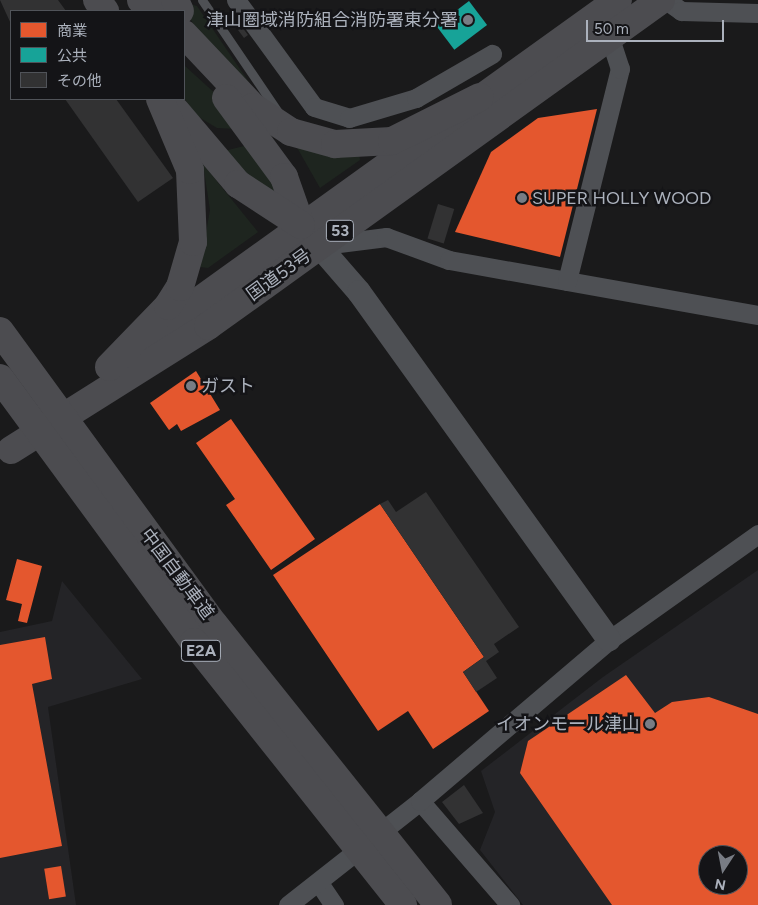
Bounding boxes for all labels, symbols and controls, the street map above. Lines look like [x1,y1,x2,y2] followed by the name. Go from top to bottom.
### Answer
[206,9,458,31] place label: 津山圏域消防組合消防署東分署
[10,10,185,100] legend
[588,10,726,42] scale bar
[462,14,474,26] marker: 津山圏域消防組合消防署東分署
[594,20,629,38] text: 50 m
[57,22,87,40] text: 商業
[57,47,87,65] text: 公共
[57,72,102,90] text: その他
[532,187,711,209] place label: SUPER HOLLY WOOD
[516,192,528,204] marker: SUPER HOLLY WOOD
[325,218,355,245] road number: 53
[243,244,315,306] street label: 国道53号
[201,375,255,397] place label: ガスト
[185,380,197,392] marker: ガスト
[136,524,218,624] street label: 中国自動車道
[180,637,222,664] road number: E2A
[496,713,640,735] place label: イオンモール津山
[644,718,656,730] marker: イオンモール津山
[698,845,748,895] north arrow
[713,875,727,894] text: N

